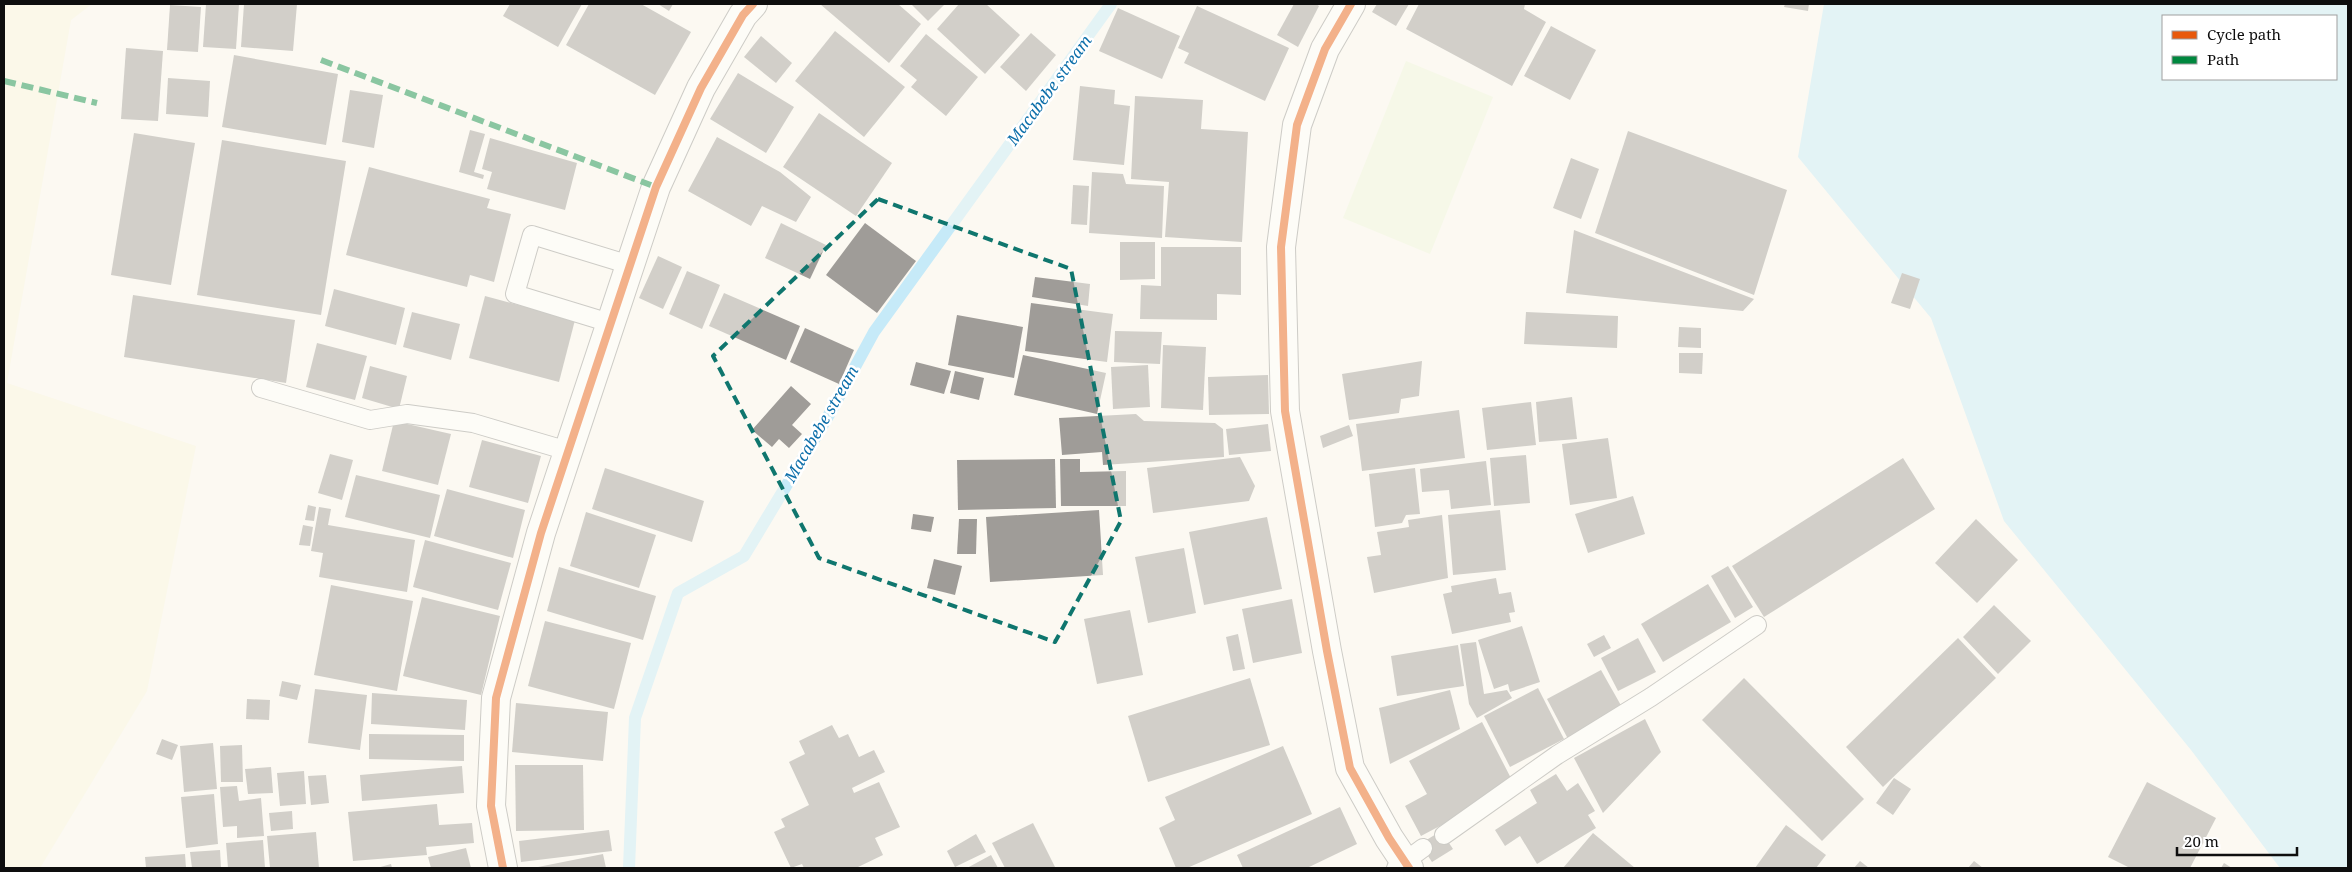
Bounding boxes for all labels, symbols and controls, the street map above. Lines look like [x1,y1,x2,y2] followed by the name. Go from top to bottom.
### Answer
[2162,15,2337,80] legend
[2207,24,2282,44] text: Cycle path
[1001,30,1097,150] water label: Macabebe stream
[2207,49,2240,69] text: Path
[778,361,864,487] water label: Macabebe stream
[2177,824,2297,856] scale bar
[2184,831,2219,851] text: 20 m

